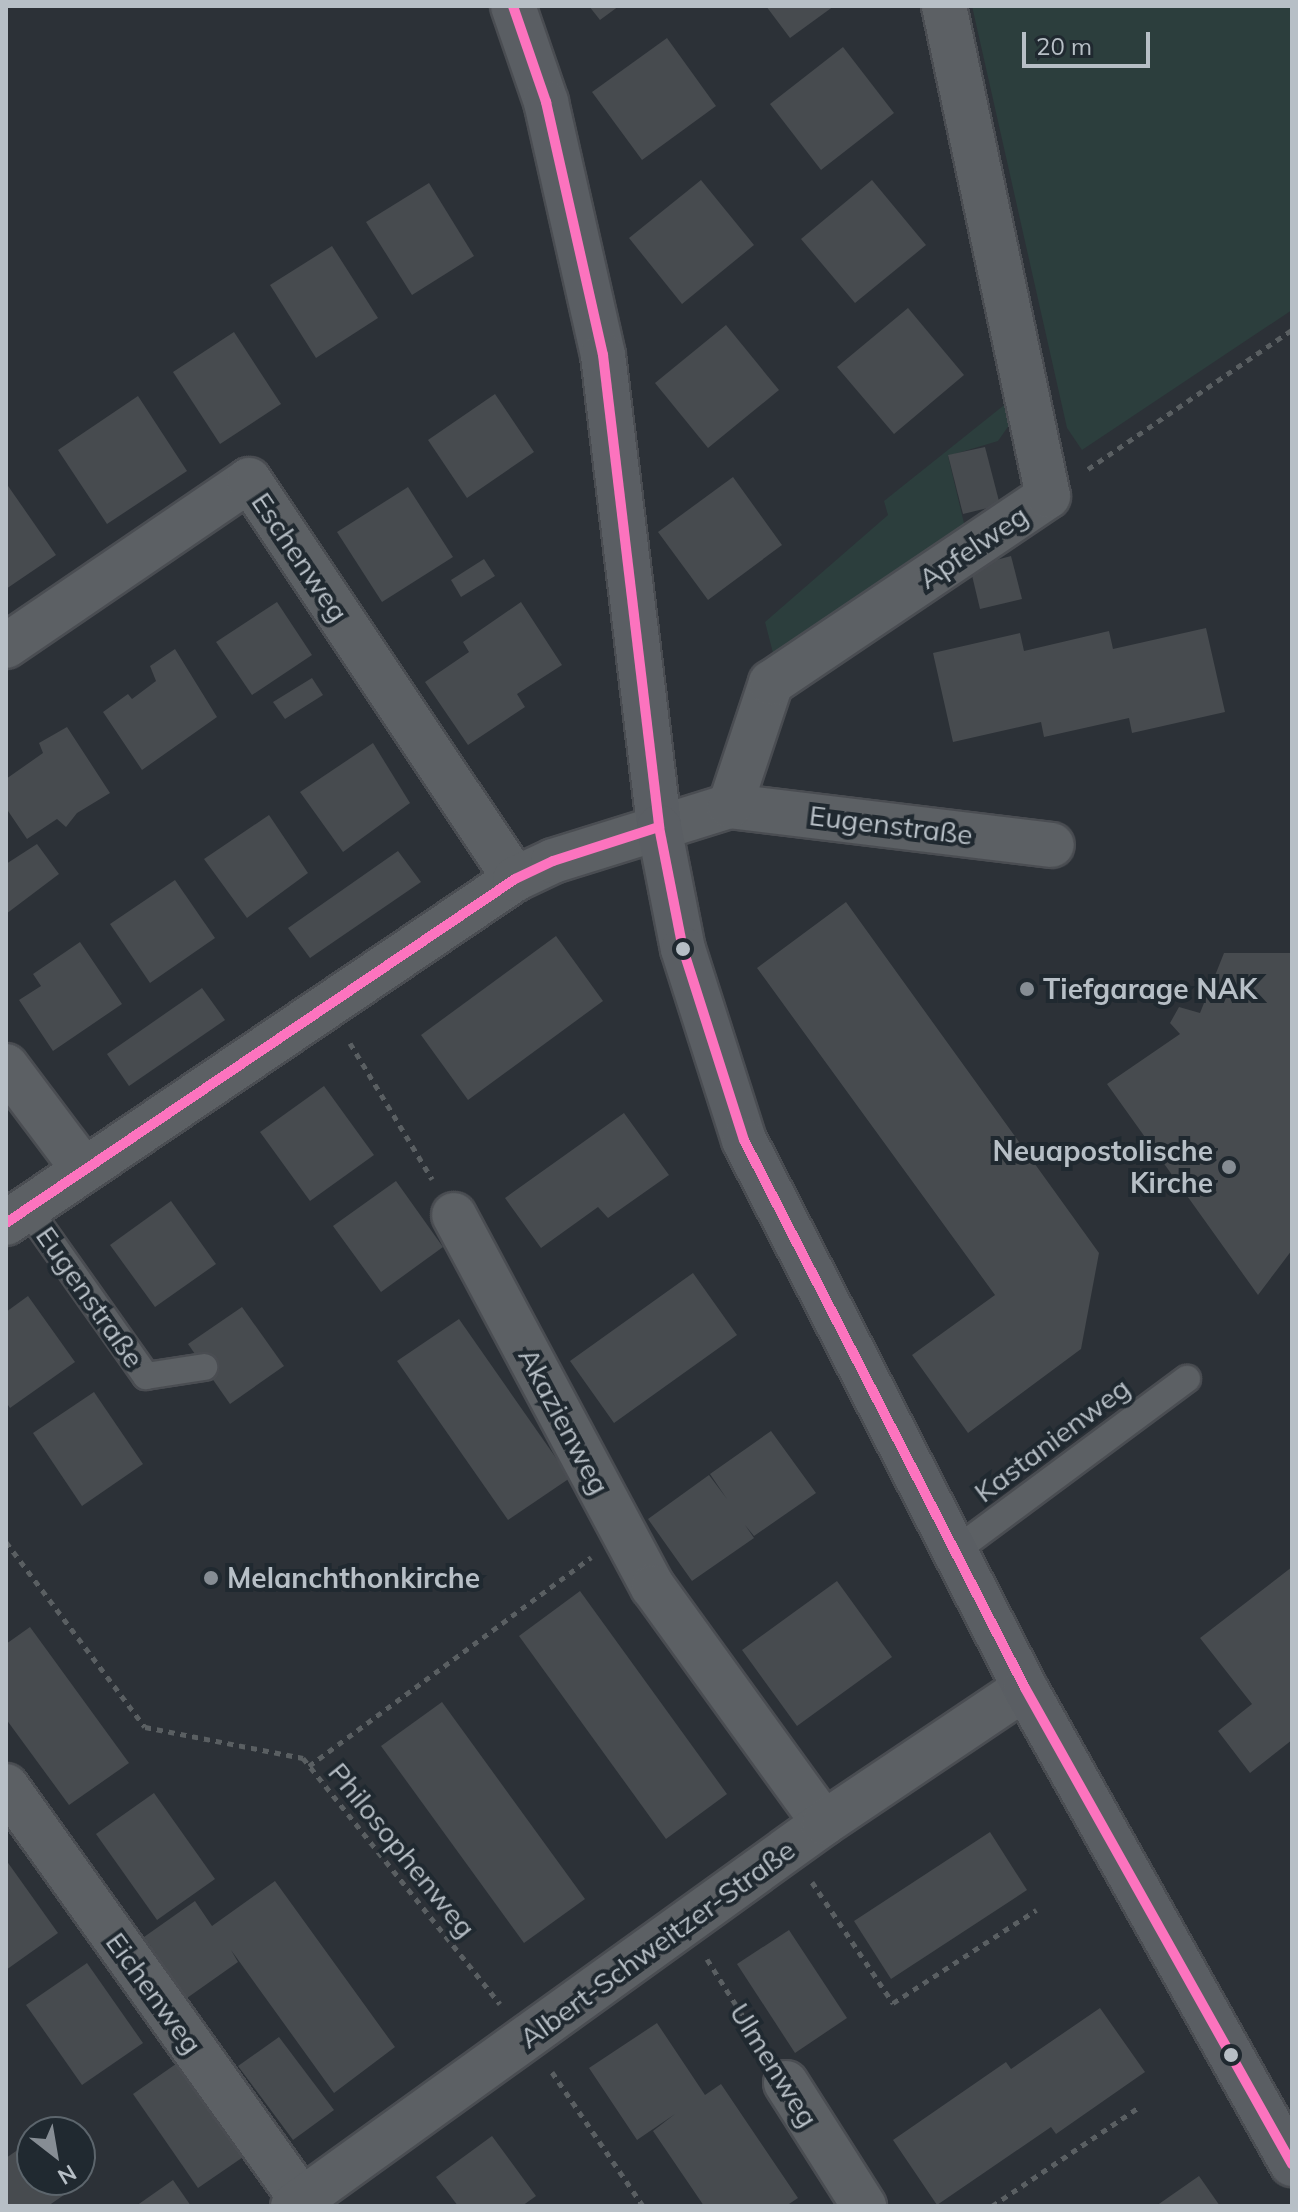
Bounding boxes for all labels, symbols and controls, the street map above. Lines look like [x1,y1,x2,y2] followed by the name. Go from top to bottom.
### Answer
[1026,16,1154,66] scale bar
[1036,31,1092,61] text: 20 m
[245,486,355,628] street label: Eschenweg
[912,498,1034,596] street label: Apfelweg
[807,798,975,852] street label: Eugenstraße
[675,941,691,957] unlabelled marker
[1043,972,1257,1006] place label: Tiefgarage NAK
[1018,980,1036,998] marker: Tiefgarage NAK
[993,1134,1213,1200] place label: Neuapostolische Kirche
[1220,1158,1238,1176] marker: Neuapostolische Kirche
[29,1220,151,1374] street label: Eugenstraße
[511,1342,617,1500] street label: Akazienweg
[968,1371,1136,1509] street label: Kastanienweg
[227,1561,480,1595] place label: Melanchthonkirche
[202,1569,220,1587] marker: Melanchthonkirche
[321,1756,483,1944] street label: Philosophenweg
[513,1833,801,2055] street label: Albert-Schweitzer-Straße
[99,1926,209,2060] street label: Eichenweg
[723,1997,825,2133] street label: Ulmenweg
[1223,2047,1239,2063] unlabelled marker
[16,2116,96,2196] north arrow
[53,2159,82,2191] text: N

